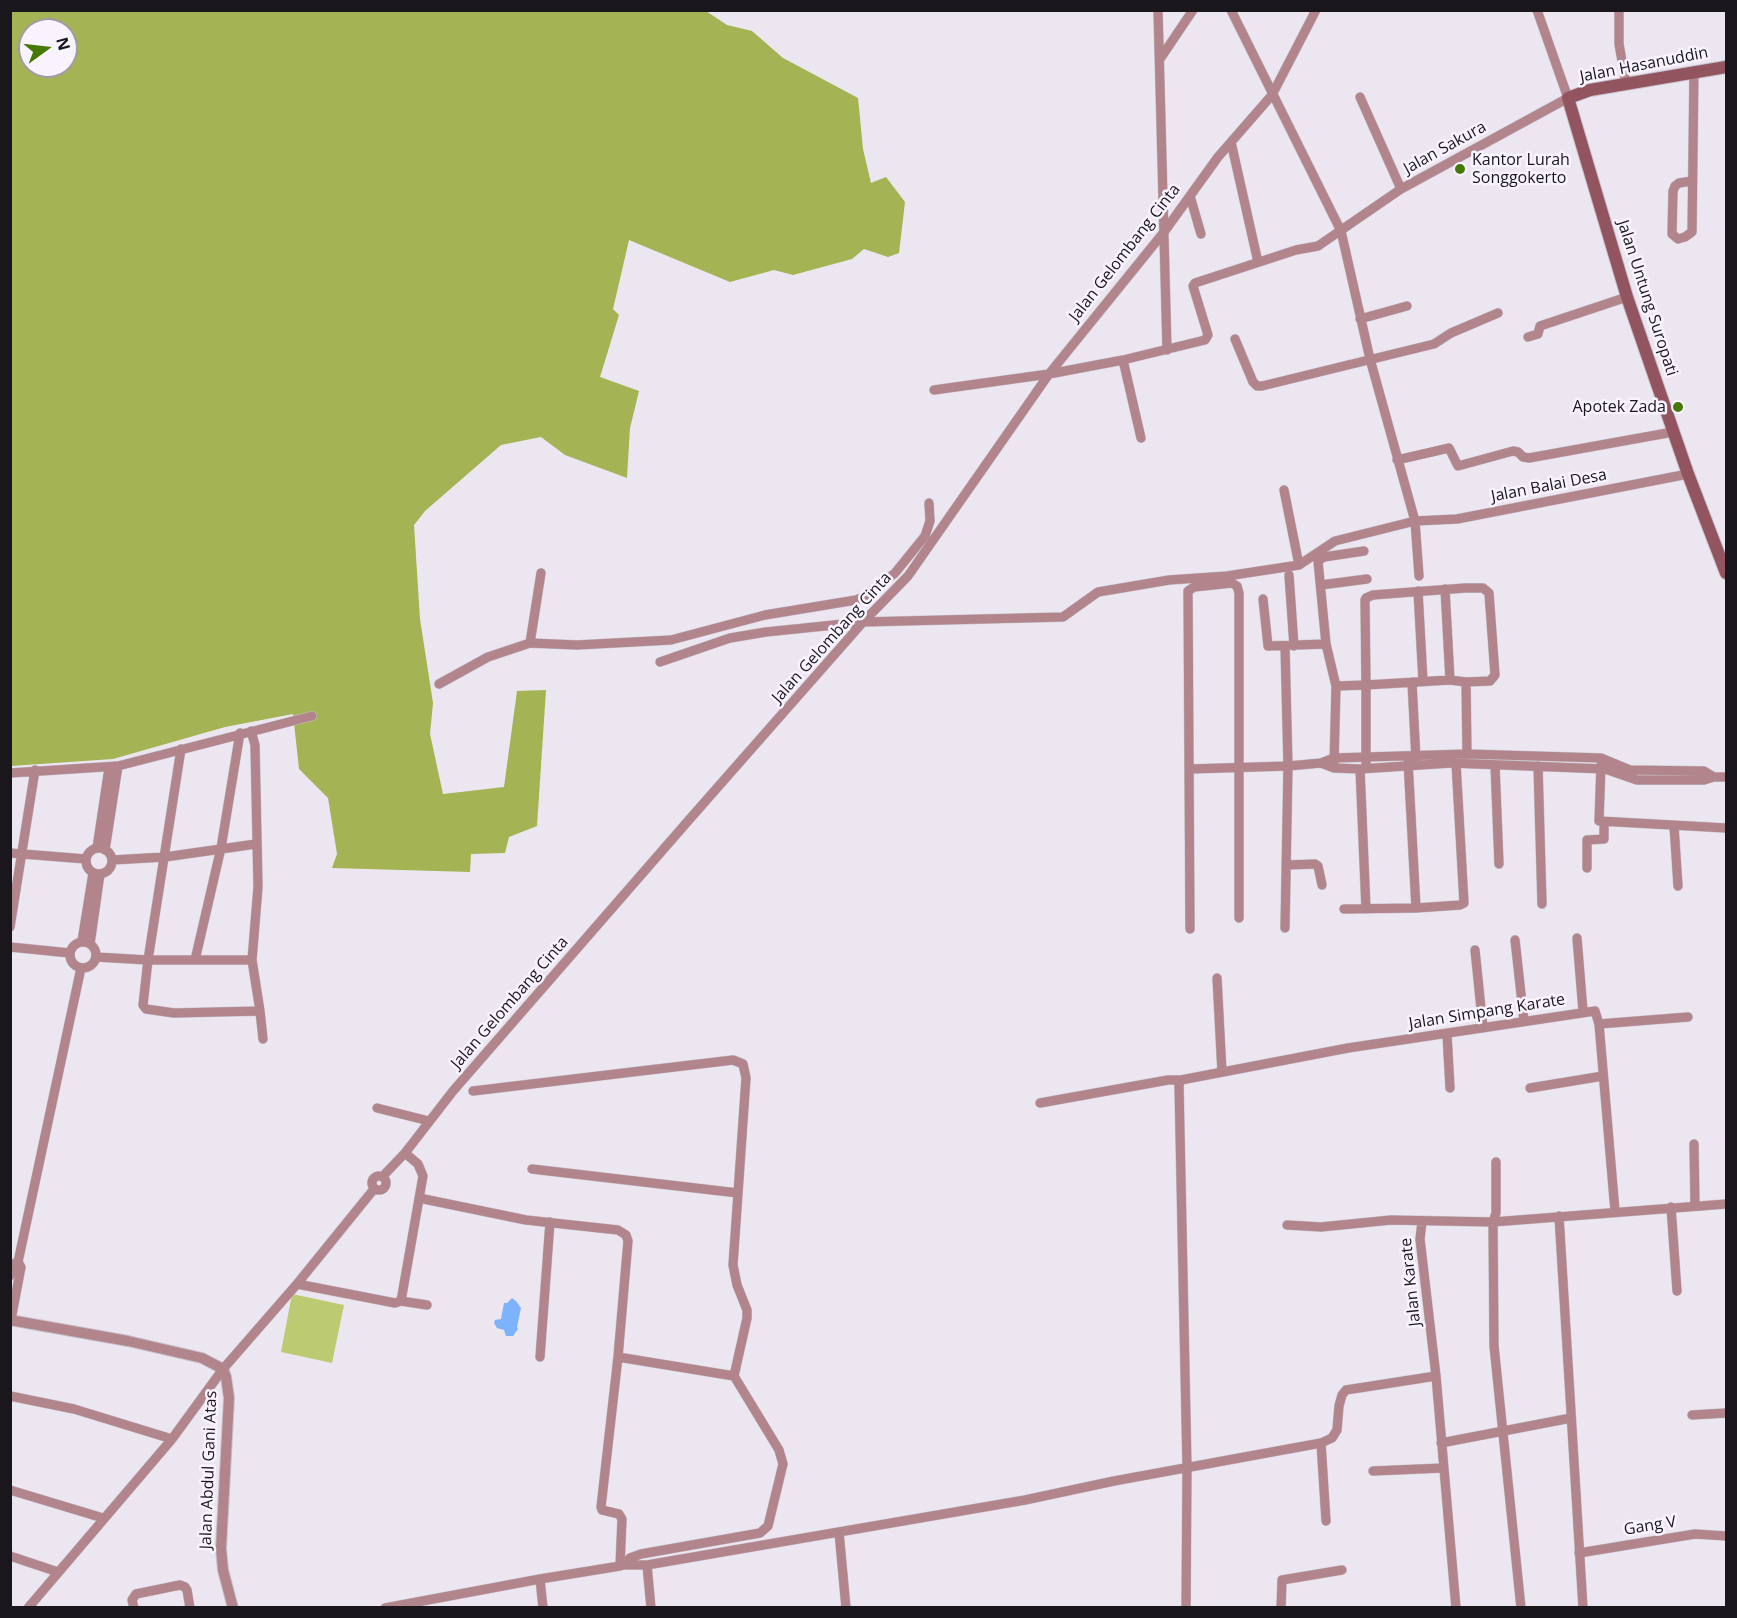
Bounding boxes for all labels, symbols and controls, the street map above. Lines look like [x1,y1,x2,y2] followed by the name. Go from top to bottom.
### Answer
[18,18,78,78] north arrow
[51,35,76,53] text: N
[1578,43,1710,87] street label: Jalan Hasanuddin
[1400,117,1490,179] street label: Jalan Sakura
[1472,150,1570,188] place label: Kantor Lurah Songgokerto
[1453,162,1467,176] marker: Kantor Lurah Songgokerto
[1065,180,1185,326] street label: Jalan Gelombang Cinta
[1613,218,1681,378] street label: Jalan Untung Suropati
[1572,397,1666,417] place label: Apotek Zada
[1671,400,1685,414] marker: Apotek Zada
[1489,465,1609,507] street label: Jalan Balai Desa
[768,569,896,707] street label: Jalan Gelombang Cinta
[447,933,573,1073] street label: Jalan Gelombang Cinta
[1408,990,1566,1034] street label: Jalan Simpang Karate
[1397,1237,1425,1327] street label: Jalan Karate
[197,1390,221,1550] street label: Jalan Abdul Gani Atas
[1622,1512,1678,1540] street label: Gang V

